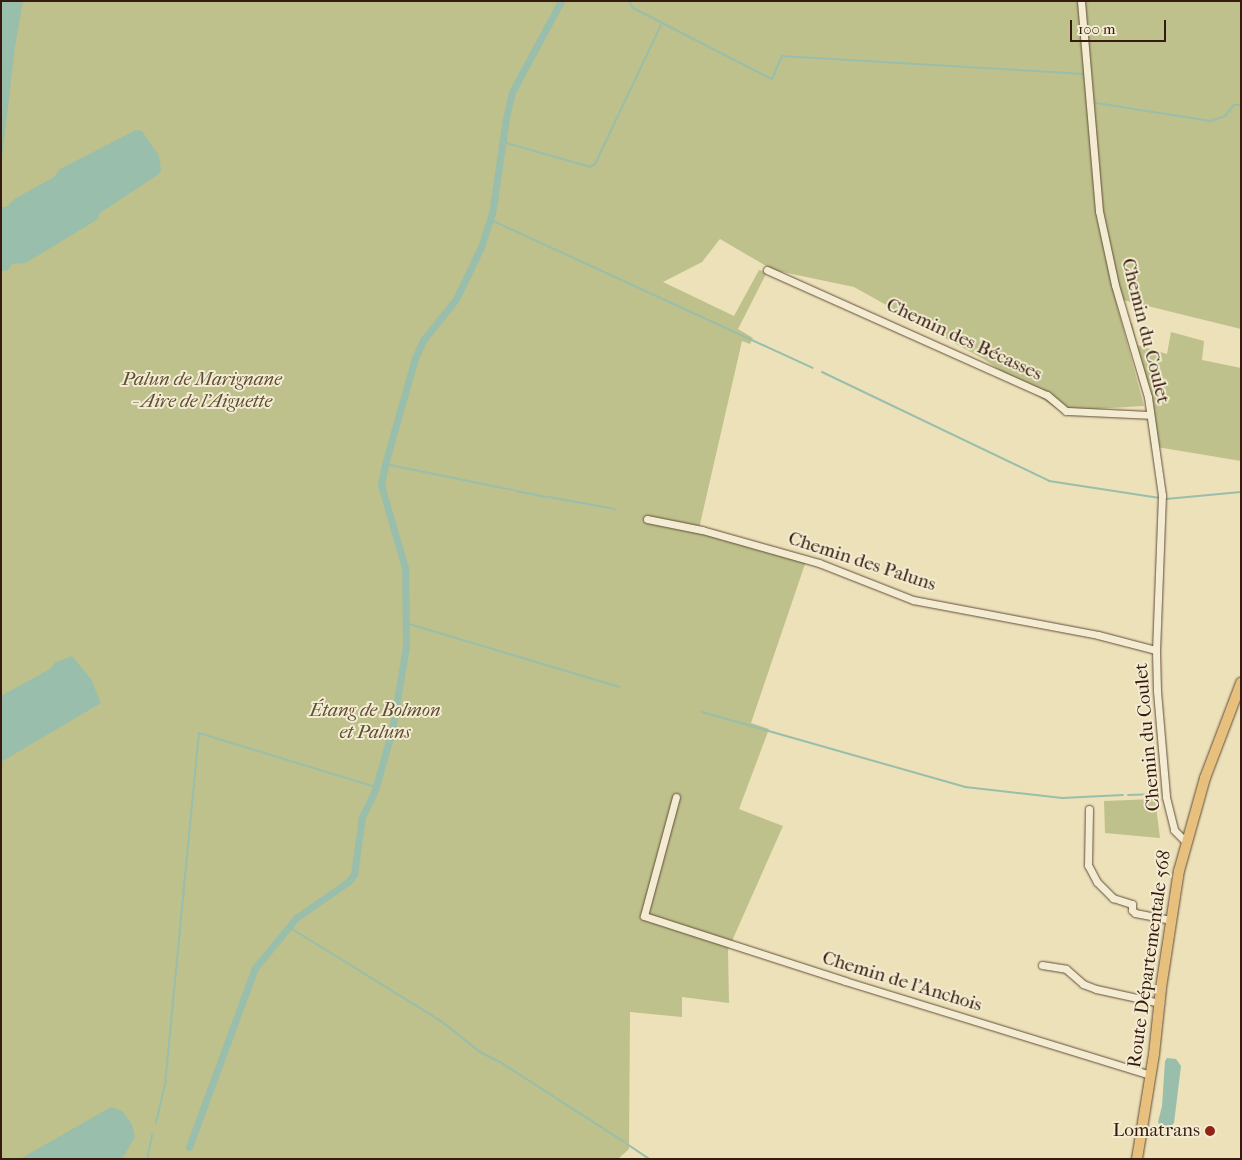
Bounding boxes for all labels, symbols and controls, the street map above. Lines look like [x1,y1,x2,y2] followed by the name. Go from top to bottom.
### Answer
[1072,10,1168,42] scale bar
[1078,20,1116,38] text: 100 m
[1116,256,1174,406] street label: Chemin du Coulet
[882,294,1046,386] street label: Chemin des Bécasses
[122,369,282,413] park label: Palun de Marignane - Aire de l'Aiguette
[785,527,939,597] street label: Chemin des Paluns
[1130,662,1166,812] street label: Chemin du Coulet
[309,700,441,744] park label: Étang de Bolmon et Paluns
[1123,849,1177,1069] street label: Route Départementale 568
[819,947,985,1017] street label: Chemin de l'Anchois
[1113,1120,1200,1142] place label: Lomatrans
[1204,1125,1216,1137] marker: Lomatrans

